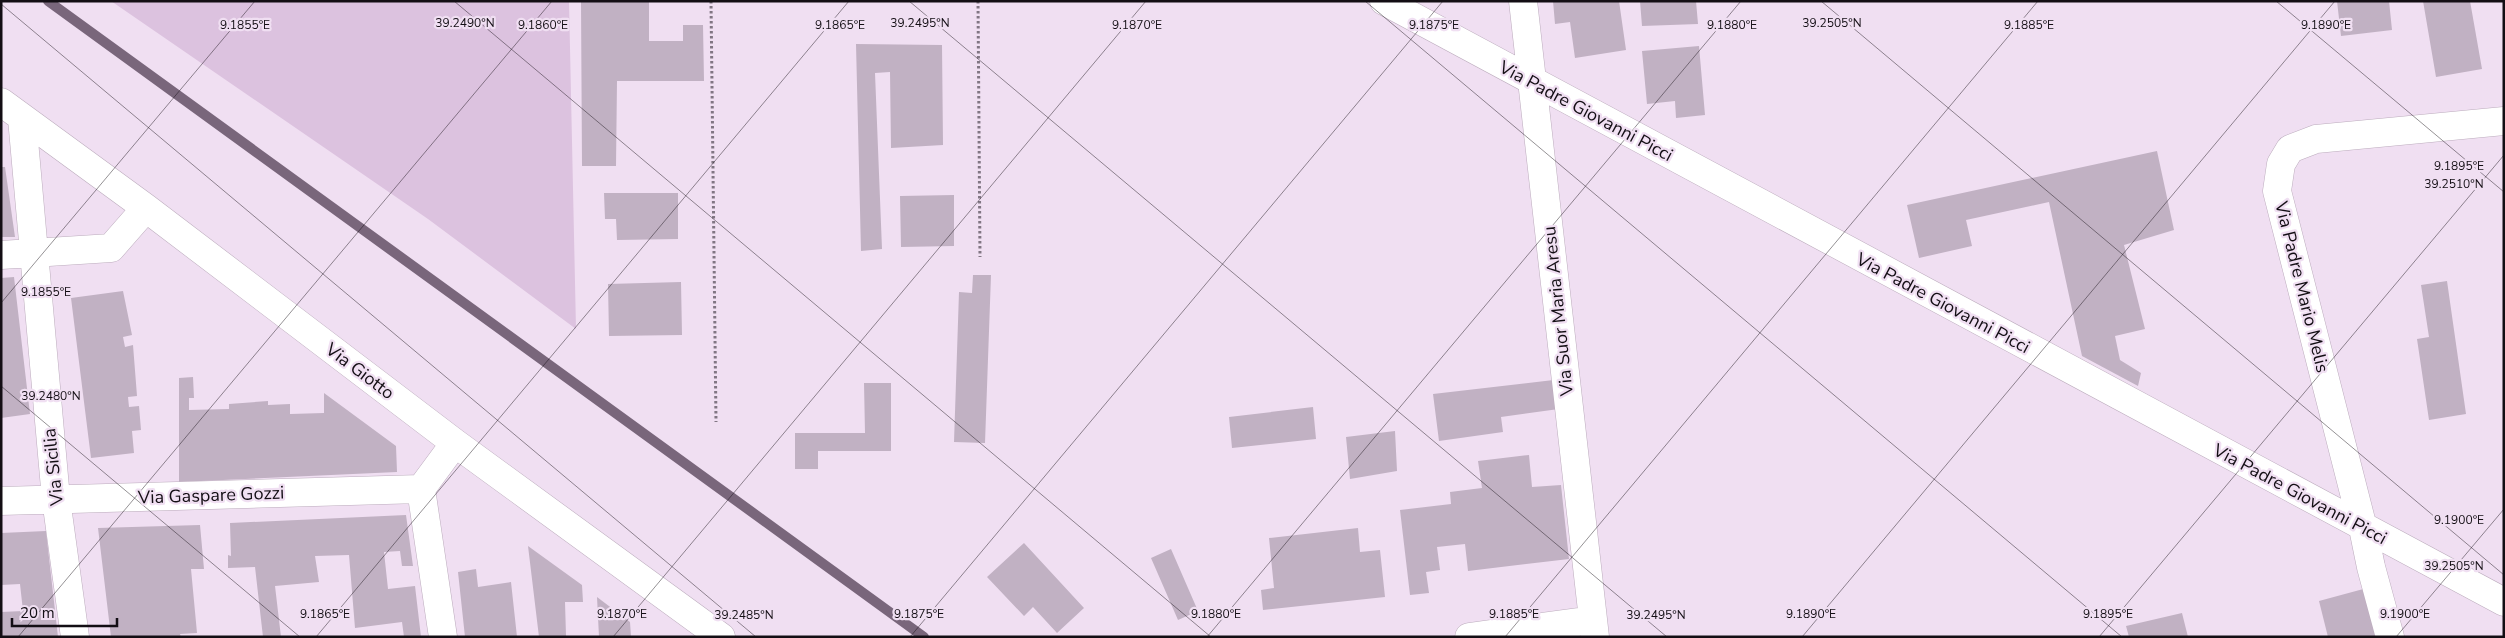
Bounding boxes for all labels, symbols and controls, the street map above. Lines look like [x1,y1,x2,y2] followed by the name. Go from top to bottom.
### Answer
[435,15,495,31] text: 39.2490°N
[890,15,950,31] text: 39.2495°N
[1802,15,1862,31] text: 39.2505°N
[220,17,270,33] text: 9.1855°E
[518,17,568,33] text: 9.1860°E
[815,17,865,33] text: 9.1865°E
[1112,17,1162,33] text: 9.1870°E
[1409,17,1459,33] text: 9.1875°E
[1707,17,1757,33] text: 9.1880°E
[2004,17,2054,33] text: 9.1885°E
[2301,17,2351,33] text: 9.1890°E
[1494,55,1677,167] street label: Via Padre Giovanni Picci
[2434,158,2484,174] text: 9.1895°E
[2424,176,2484,192] text: 39.2510°N
[2269,198,2335,375] street label: Via Padre Mario Melis
[1537,225,1579,398] street label: Via Suor Maria Aresu
[1851,247,2034,359] street label: Via Padre Giovanni Picci
[21,284,71,300] text: 9.1855°E
[320,337,399,405] street label: Via Giotto
[21,388,81,404] text: 39.2480°N
[37,427,69,508] street label: Via Sicilia
[2208,438,2391,550] street label: Via Padre Giovanni Picci
[136,480,285,510] street label: Via Gaspare Gozzi
[2434,512,2484,528] text: 9.1900°E
[2424,558,2484,574] text: 39.2505°N
[12,596,118,628] scale bar
[20,603,55,623] text: 20 m
[300,606,350,622] text: 9.1865°E
[597,606,647,622] text: 9.1870°E
[894,606,944,622] text: 9.1875°E
[1191,606,1241,622] text: 9.1880°E
[1489,606,1539,622] text: 9.1885°E
[1786,606,1836,622] text: 9.1890°E
[2083,606,2133,622] text: 9.1895°E
[2380,606,2430,622] text: 9.1900°E
[714,607,774,623] text: 39.2485°N
[1626,607,1686,623] text: 39.2495°N

